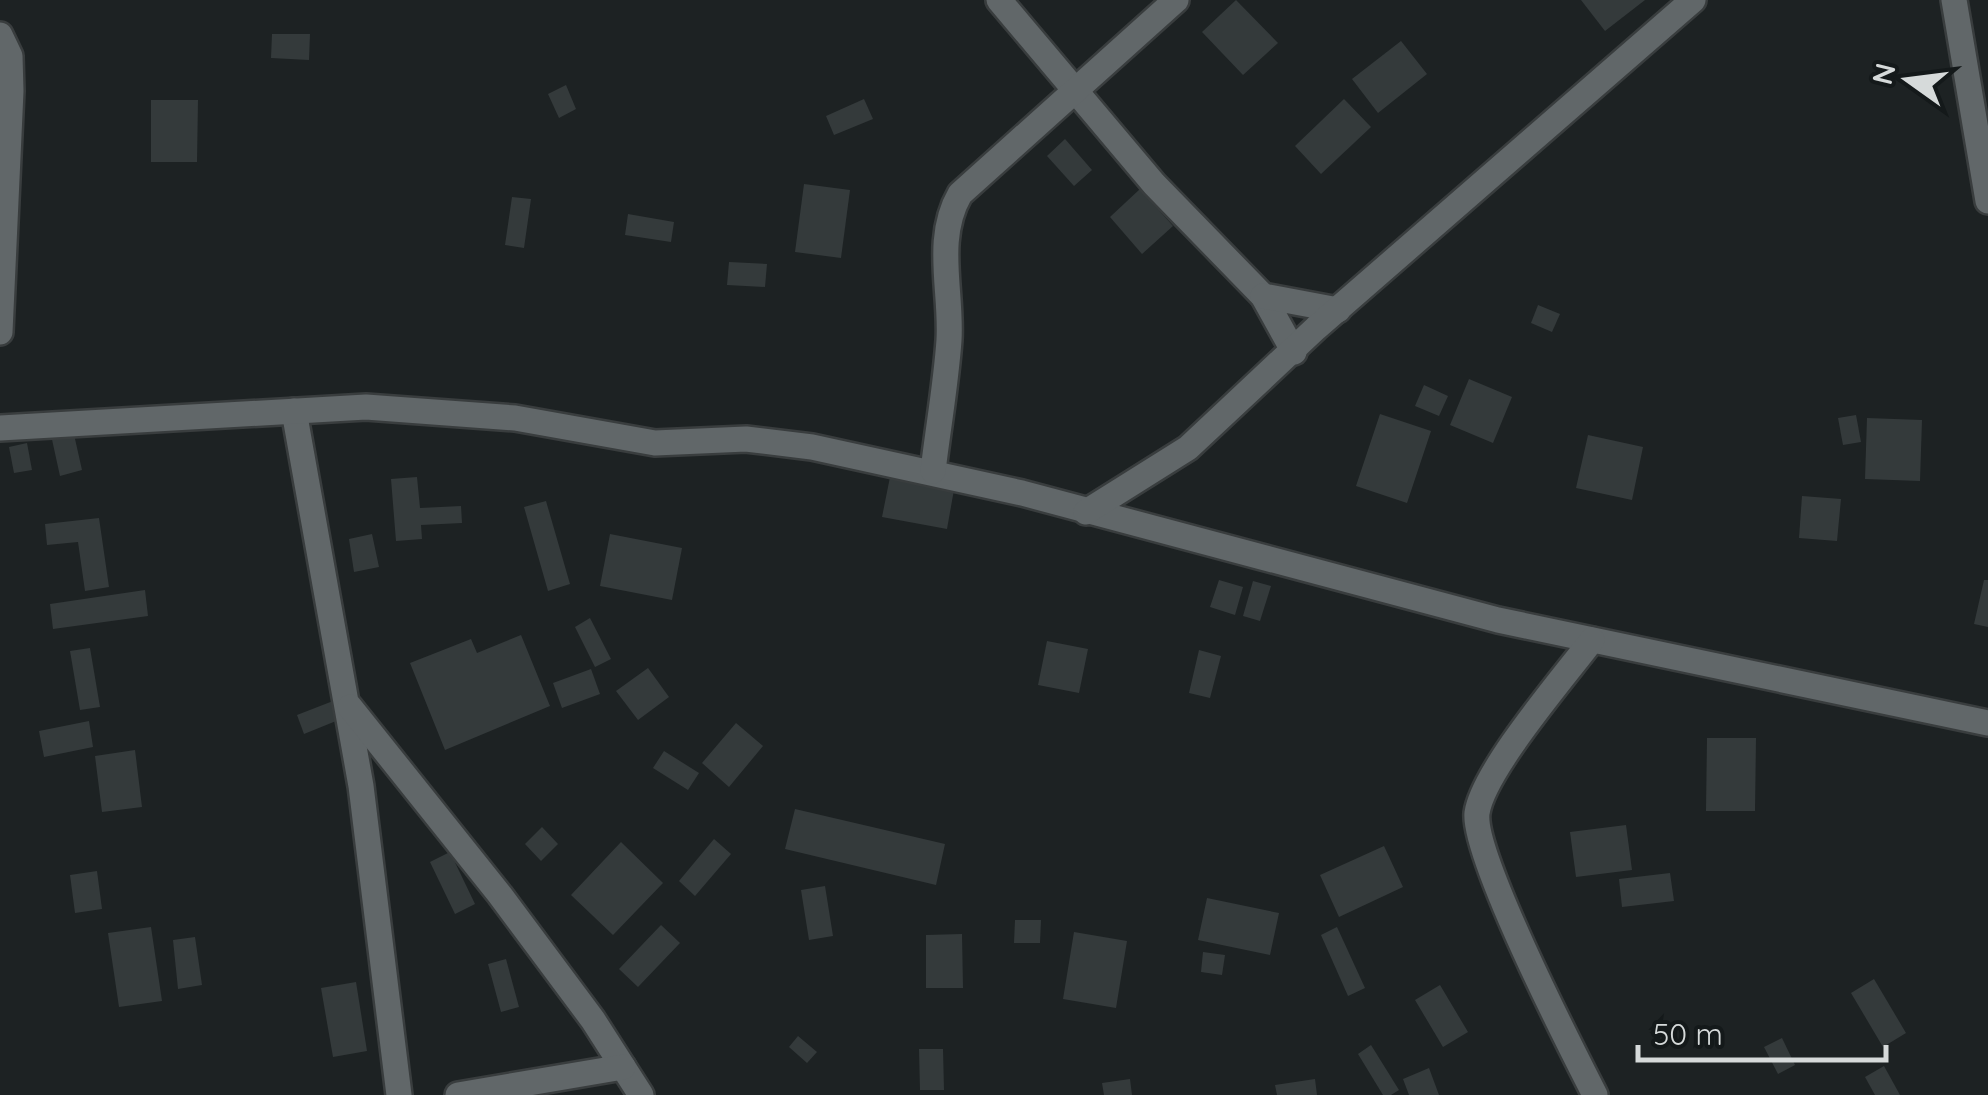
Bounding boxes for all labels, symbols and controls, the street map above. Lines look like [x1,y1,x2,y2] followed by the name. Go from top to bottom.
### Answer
[1858,30,1958,130] north arrow
[1864,60,1903,88] text: N
[1638,1000,1886,1062] scale bar
[1653,1015,1723,1053] text: 50 m

